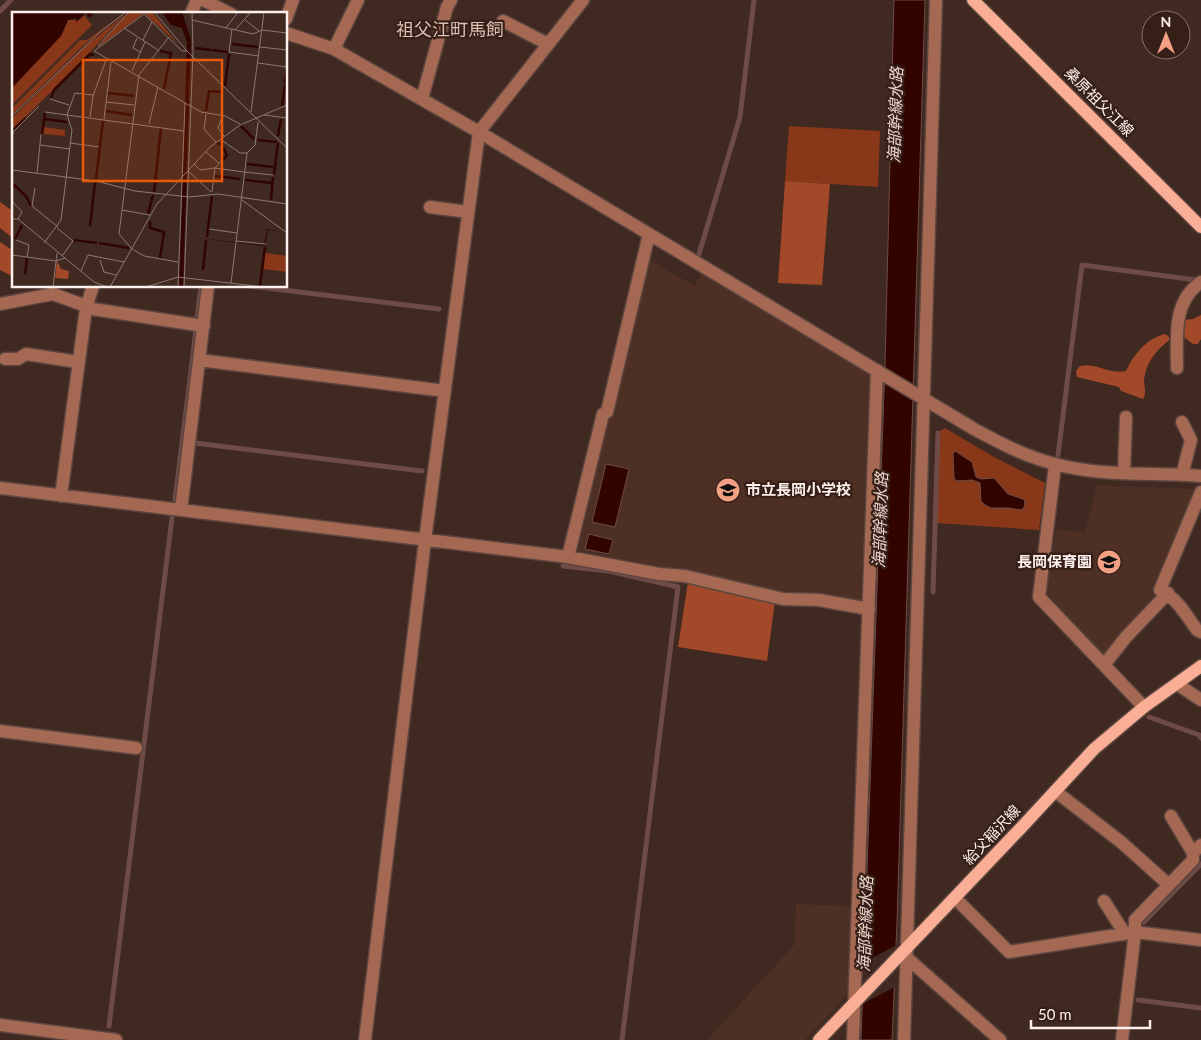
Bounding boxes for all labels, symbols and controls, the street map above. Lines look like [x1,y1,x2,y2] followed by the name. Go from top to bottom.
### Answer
[1141,10,1191,60] north arrow
[12,12,288,288] inset map
[1161,13,1171,30] text: N
[396,18,504,40] district label: 祖父江町馬飼
[1062,63,1138,139] street label: 桑原祖父江線
[883,65,906,163] water label: 海部幹線水路
[868,470,891,568] water label: 海部幹線水路
[715,477,741,503] school or university icon: 市立長岡小学校
[746,480,851,498] place label: 市立長岡小学校
[1096,549,1122,575] school or university icon: 長岡保育園
[1017,552,1092,570] place label: 長岡保育園
[959,801,1023,868] street label: 給父稲沢線
[853,874,876,972] water label: 海部幹線水路
[1031,998,1150,1030] scale bar
[1038,1005,1072,1023] text: 50 m

